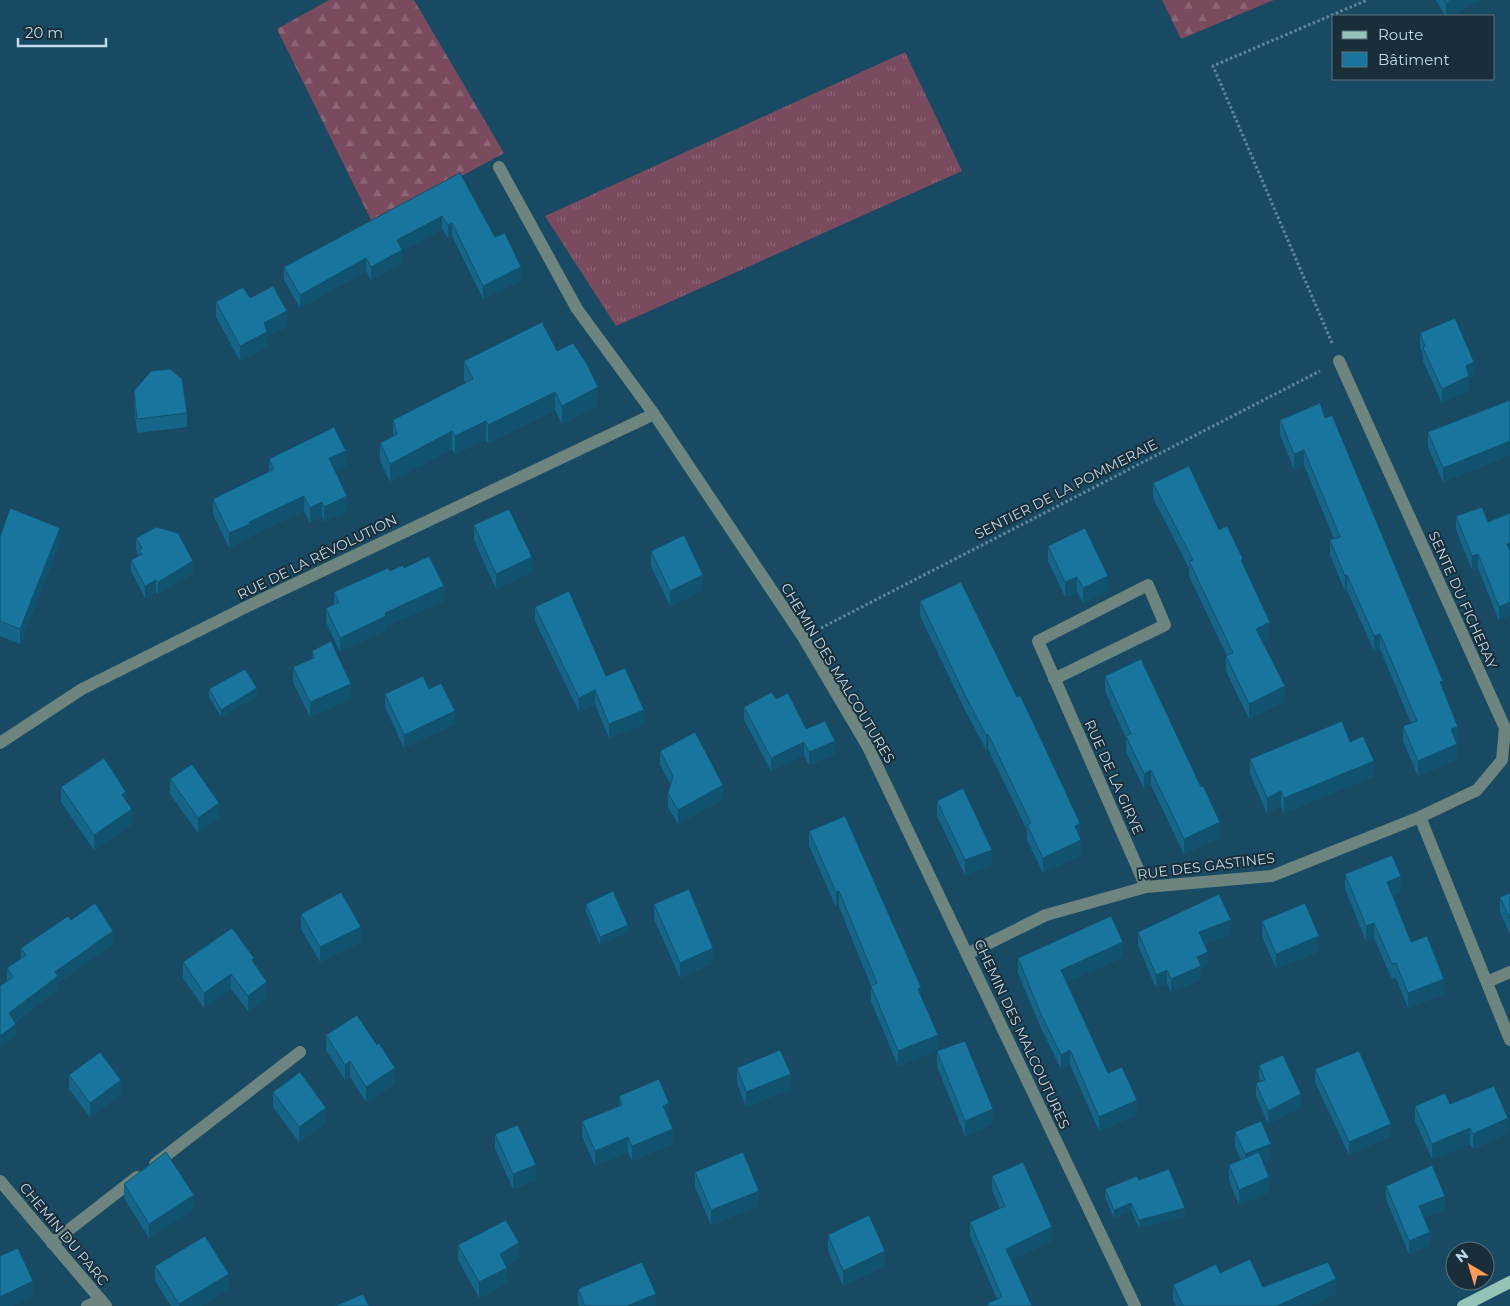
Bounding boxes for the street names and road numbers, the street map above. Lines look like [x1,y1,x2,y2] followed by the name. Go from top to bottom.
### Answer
[971,435,1161,543] street label: SENTIER DE LA POMMERAIE
[234,510,400,604] street label: RUE DE LA RÉVOLUTION
[1424,528,1502,672] street label: SENTE DU FICHERAY
[777,580,899,766] street label: CHEMIN DES MALCOUTURES
[1081,717,1147,837] street label: RUE DE LA GIRYE
[1136,849,1276,883] street label: RUE DES GASTINES
[970,936,1074,1132] street label: CHEMIN DES MALCOUTURES
[16,1179,112,1289] street label: CHEMIN DU PARC

